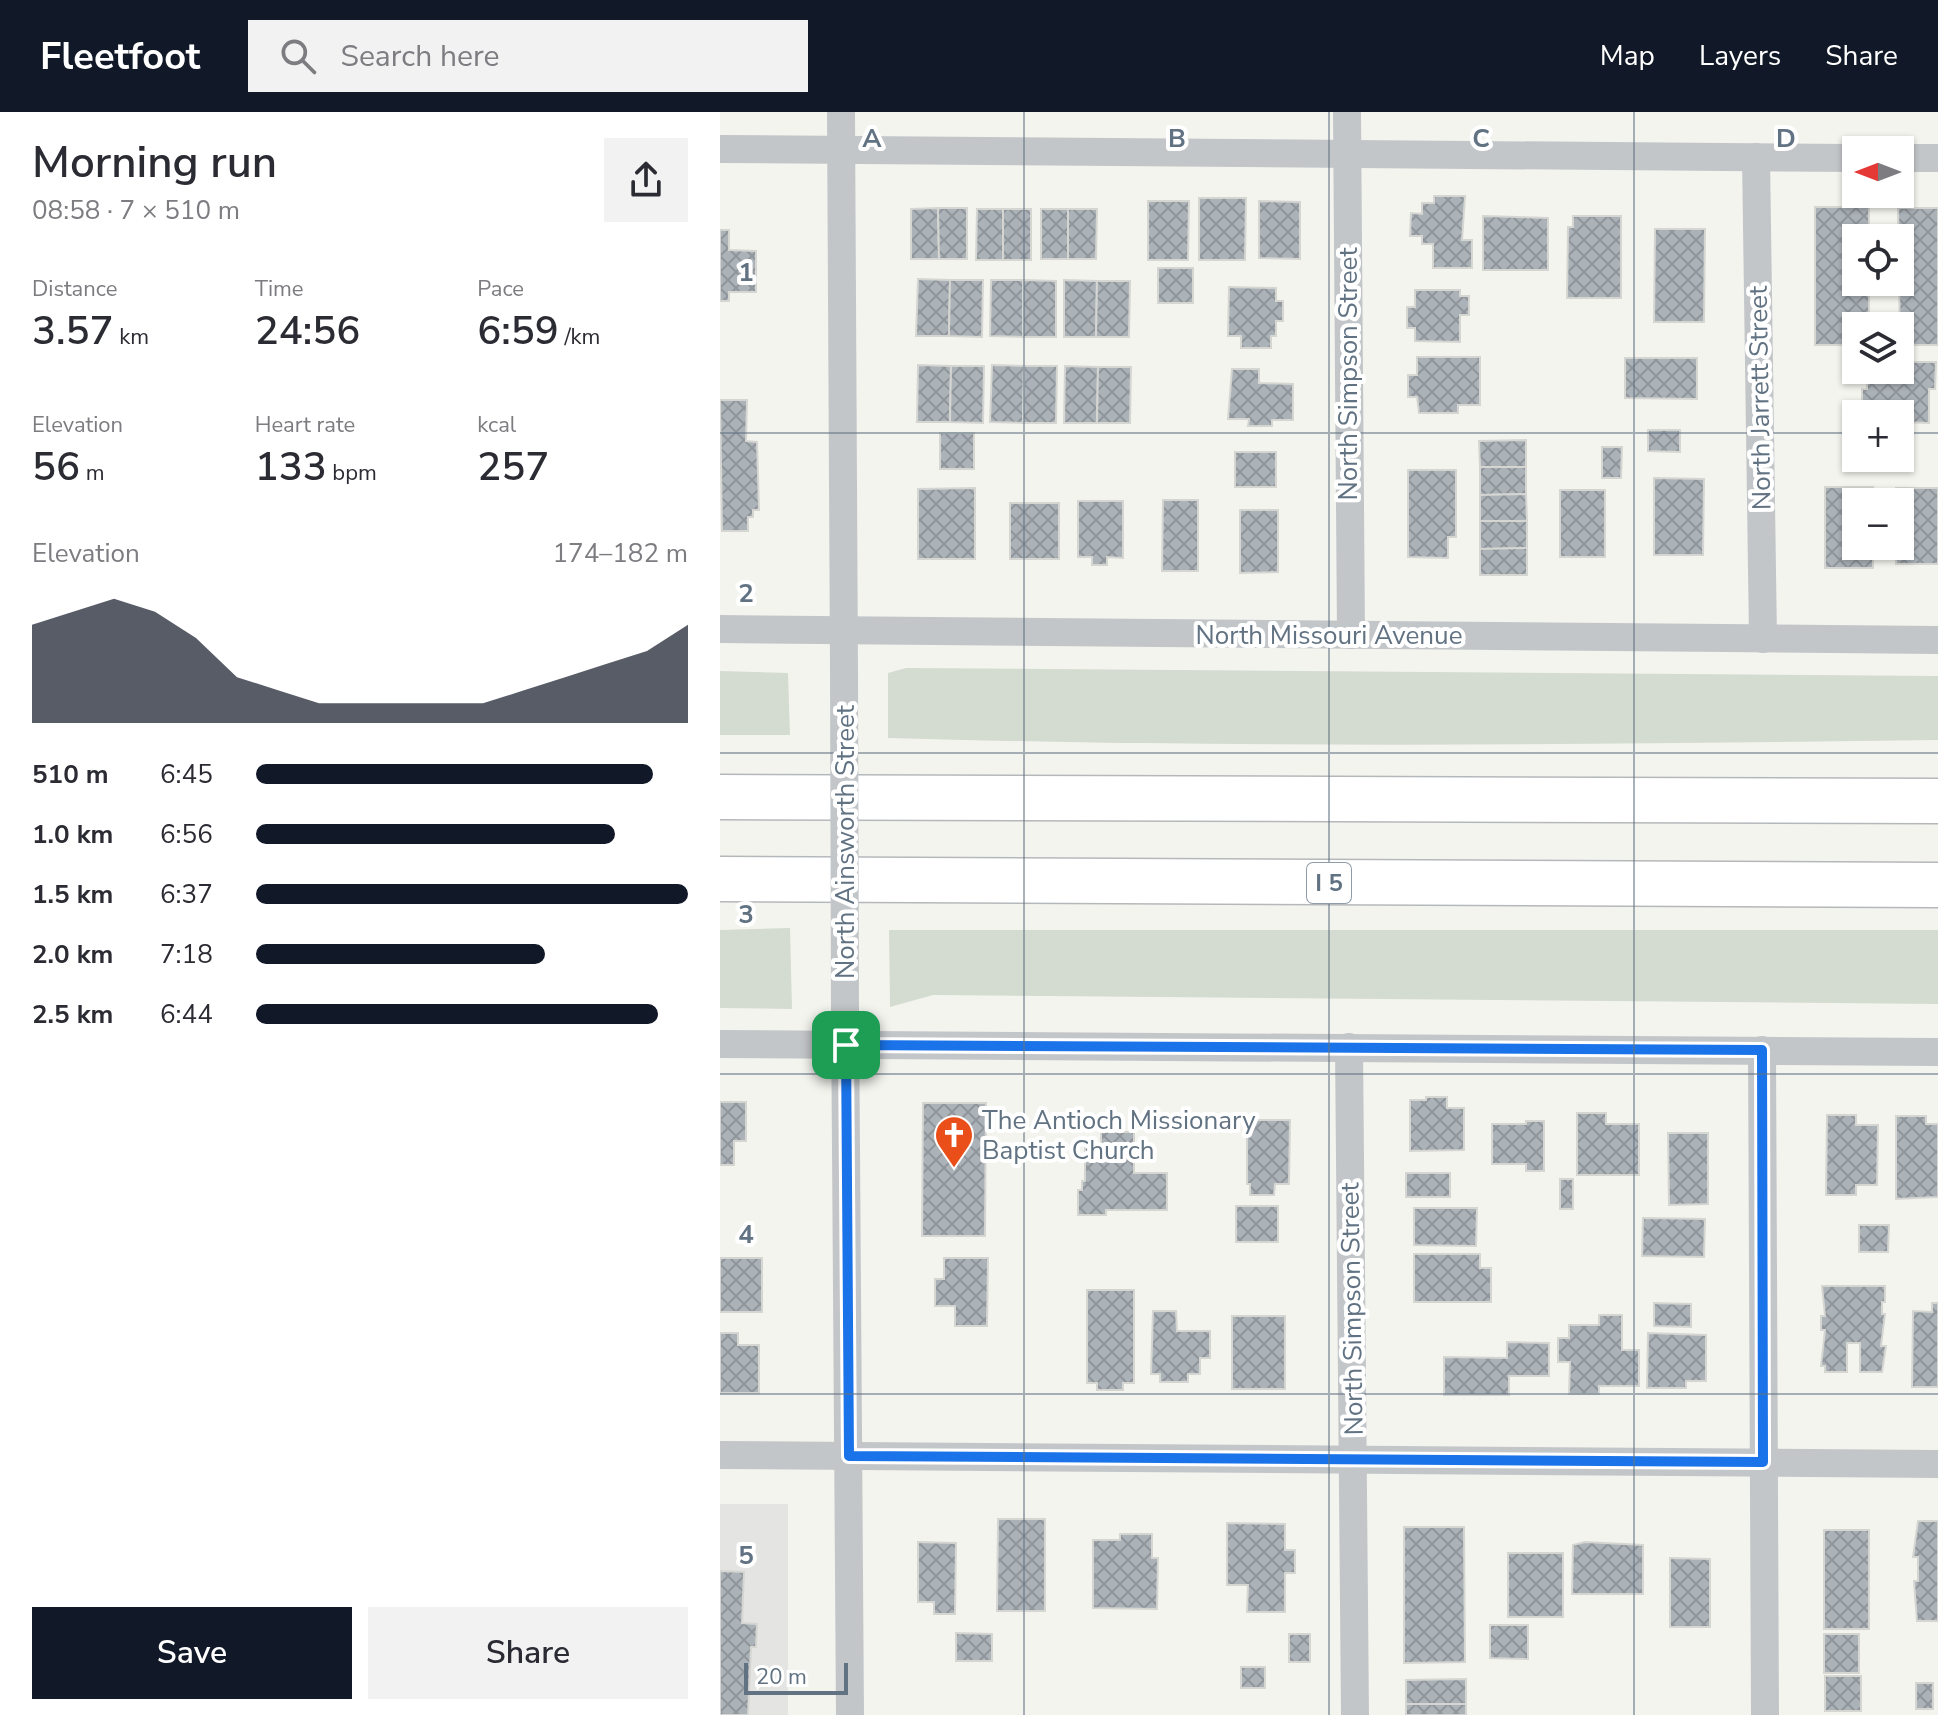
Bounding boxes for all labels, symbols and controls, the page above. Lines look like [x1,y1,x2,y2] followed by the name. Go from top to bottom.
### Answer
[248,20,808,92] search box
[40,31,200,82] text: Fleetfoot
[276,34,320,78] icon: search
[340,36,499,77] text: Search here
[1600,37,1655,75] text: Map
[1699,37,1781,75] text: Layers
[1825,37,1898,75] text: Share
[862,121,882,156] text: A
[1168,121,1186,156] text: B
[1472,121,1490,156] text: C
[1776,121,1796,156] text: D
[32,133,277,193] text: Morning run
[1842,136,1914,208] north arrow
[1842,136,1914,560] map controls
[604,138,688,222] button: share
[32,193,240,228] text: 08:58 · 7 × 510 m
[1842,224,1914,296] button: locate
[1331,247,1366,501] street label: North Simpson Street
[738,255,754,290] text: 1
[32,274,117,304] text: Distance
[255,274,304,304] text: Time
[477,274,524,304] text: Pace
[1741,285,1779,510] street label: North Jarrett Street
[32,304,113,358] text: 3.57
[255,304,360,358] text: 24:56
[477,304,559,358] text: 6:59
[1842,312,1914,384] button: layers
[113,322,149,352] text: km
[559,322,600,352] text: /km
[1842,400,1914,472] button: +
[32,410,123,440] text: Elevation
[255,410,355,440] text: Heart rate
[477,410,516,440] text: kcal
[32,440,80,494] text: 56
[255,440,327,494] text: 133
[477,440,549,494] text: 257
[80,458,105,488] text: m
[327,458,377,488] text: bpm
[1842,488,1914,560] button: −
[32,536,140,571] text: Elevation
[552,536,688,571] text: 174–182 m
[738,576,754,611] text: 2
[1195,618,1463,653] street label: North Missouri Avenue
[828,704,863,979] street label: North Ainsworth Street
[32,757,109,792] text: 510 m
[160,757,213,792] text: 6:45
[32,817,113,852] text: 1.0 km
[160,817,213,852] text: 6:56
[1307,863,1351,903] road number: I 5
[32,877,113,912] text: 1.5 km
[160,877,213,912] text: 6:37
[738,897,754,932] text: 3
[32,937,113,972] text: 2.0 km
[160,937,213,972] text: 7:18
[32,997,113,1032] text: 2.5 km
[160,997,213,1032] text: 6:44
[812,1011,880,1079] pin
[824,1023,868,1067] icon: arrive
[982,1103,1256,1168] place label: The Antioch Missionary Baptist Church
[933,1114,975,1169] church icon: The Antioch Missionary Baptist Church
[1332,1181,1372,1436] street label: North Simpson Street
[738,1217,754,1252] text: 4
[738,1538,754,1573] text: 5
[32,1607,352,1699] button: Save
[368,1607,688,1699] button: Share
[744,1659,848,1695] scale bar
[756,1662,807,1692] text: 20 m

